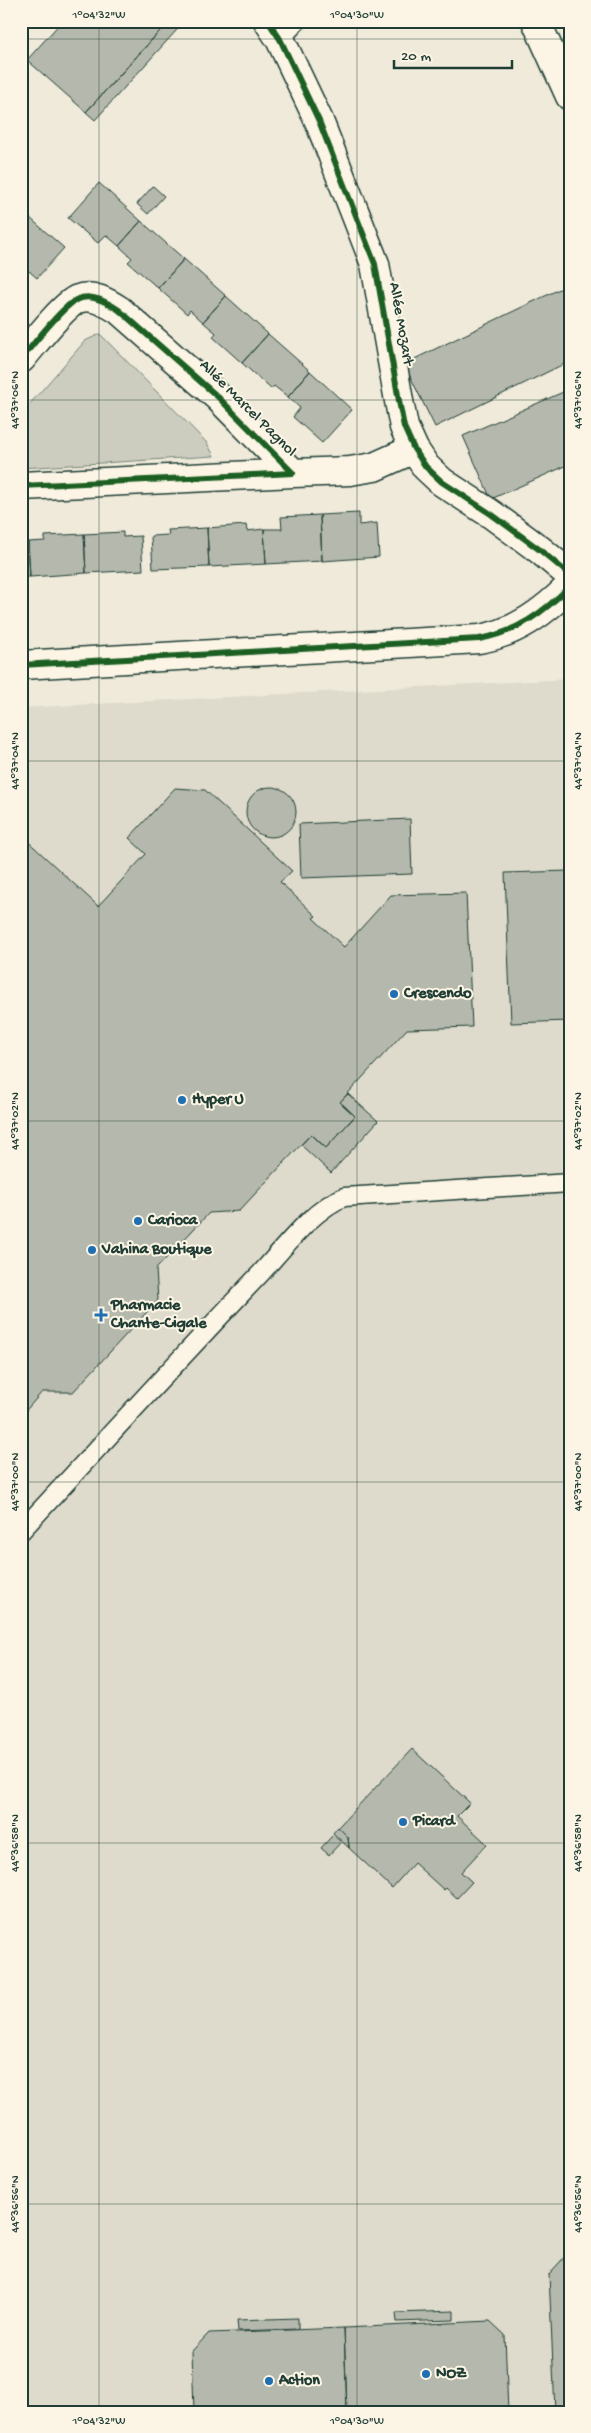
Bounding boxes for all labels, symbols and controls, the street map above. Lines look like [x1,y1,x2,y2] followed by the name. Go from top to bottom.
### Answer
[71,9,126,23] text: 1°04'32"W
[329,9,384,23] text: 1°04'30"W
[394,38,511,70] scale bar
[401,48,431,66] text: 20 m
[383,281,417,369] street label: Allée Mozart
[194,356,300,462] street label: Allée Marcel Pagnol
[9,371,23,429] text: 44°37'06"N
[572,371,586,429] text: 44°37'06"N
[9,732,23,790] text: 44°37'04"N
[572,732,586,790] text: 44°37'04"N
[403,985,472,1004] place label: Crescendo
[388,988,400,1000] marker: Crescendo
[192,1091,245,1110] place label: Hyper U
[9,1092,23,1150] text: 44°37'02"N
[572,1092,586,1150] text: 44°37'02"N
[176,1094,188,1106] marker: Hyper U
[147,1212,198,1231] place label: Carioca
[132,1215,144,1227] marker: Carioca
[101,1241,212,1260] place label: Vahina Boutique
[86,1244,98,1256] marker: Vahina Boutique
[110,1297,207,1334] place label: Pharmacie Chante-Cigale
[95,1309,107,1321] marker: Pharmacie Chante-Cigale
[9,1452,23,1511] text: 44°37'00"N
[572,1452,586,1511] text: 44°37'00"N
[412,1813,456,1832] place label: Picard
[9,1814,23,1872] text: 44°36'58"N
[572,1814,586,1872] text: 44°36'58"N
[397,1816,409,1828] marker: Picard
[9,2175,23,2233] text: 44°36'56"N
[572,2175,586,2233] text: 44°36'56"N
[436,2365,467,2384] place label: NOZ
[420,2368,432,2380] marker: NOZ
[278,2372,320,2391] place label: Action
[263,2375,275,2387] marker: Action
[71,2415,126,2429] text: 1°04'32"W
[329,2415,384,2429] text: 1°04'30"W

